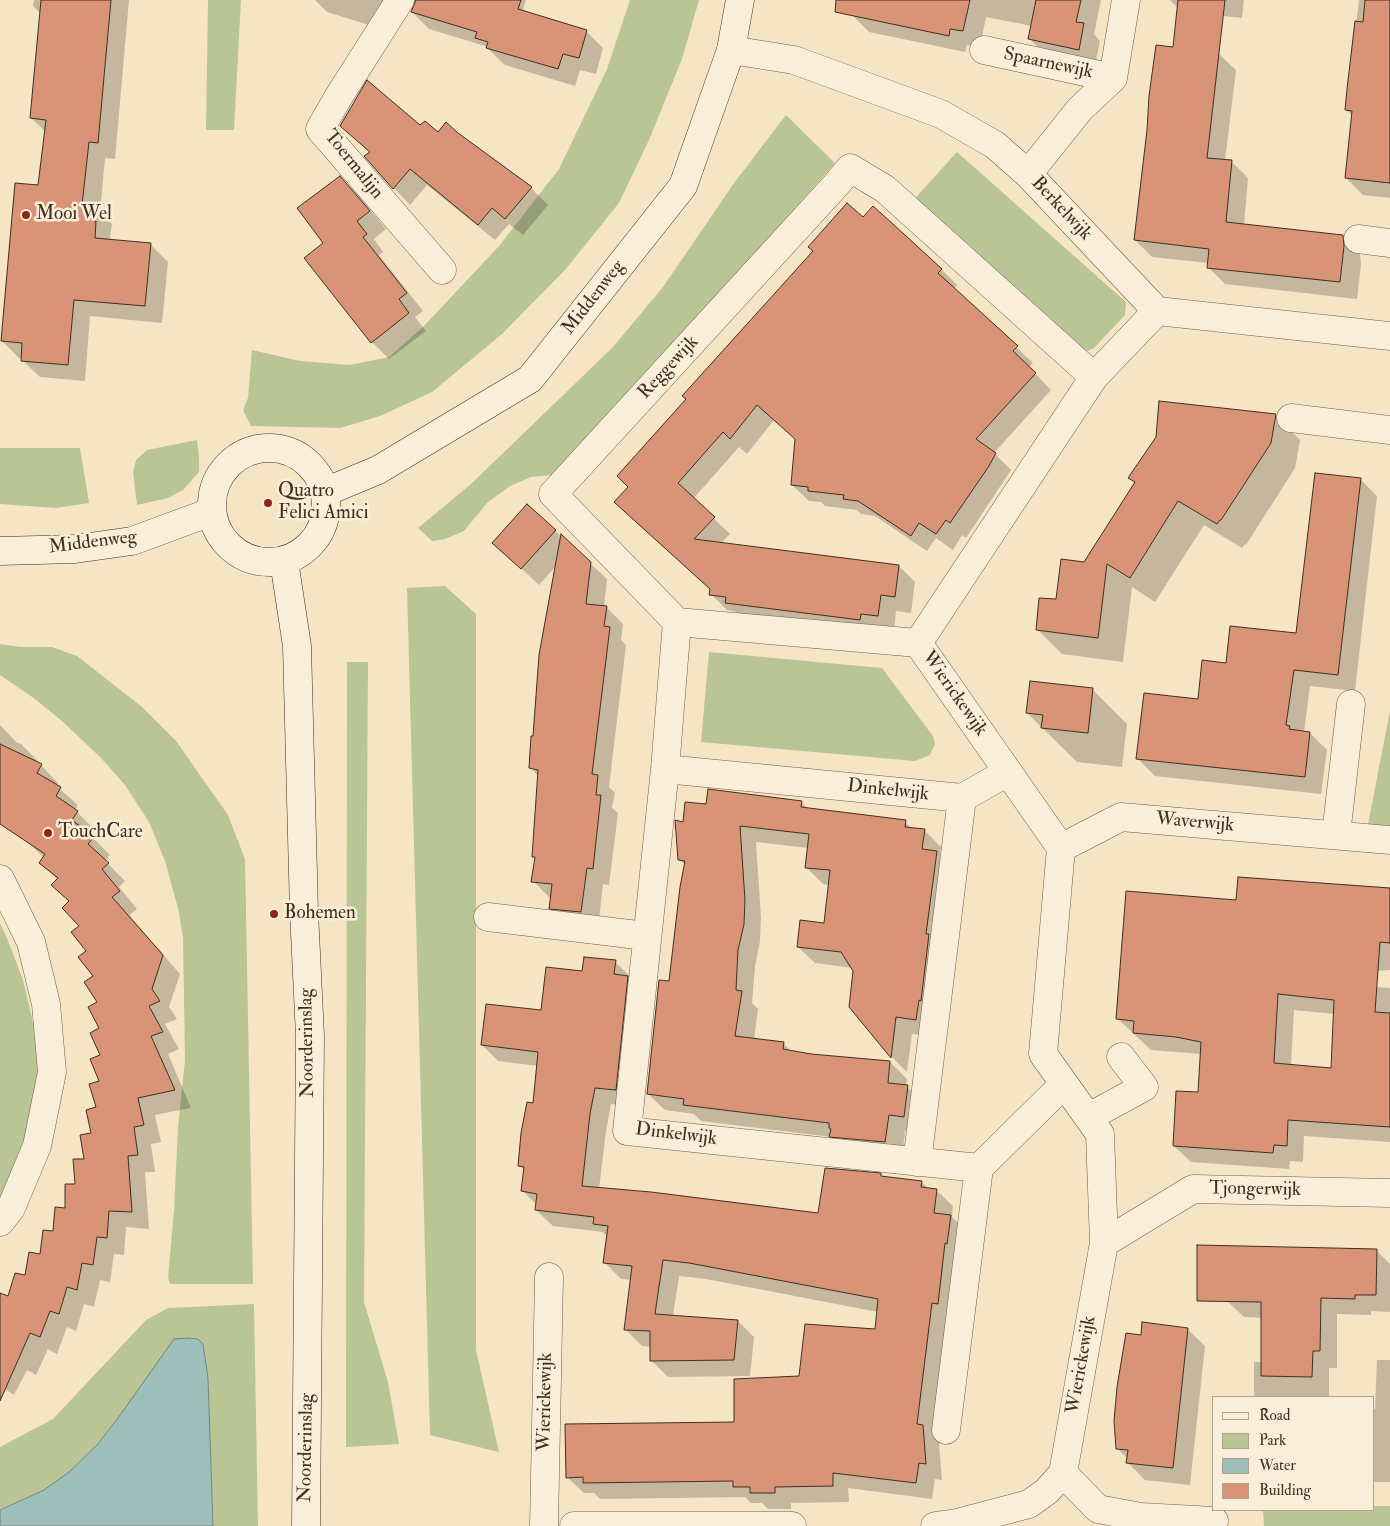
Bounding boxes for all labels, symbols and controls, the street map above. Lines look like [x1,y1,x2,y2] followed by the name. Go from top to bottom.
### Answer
[1001,43,1095,85] street label: Spaarnewijk
[318,126,388,204] street label: Toermalijn
[1026,172,1096,246] street label: Berkelwijk
[36,204,112,226] place label: Mooi Wel
[20,209,32,221] marker: Mooi Wel
[558,256,630,340] street label: Middenweg
[634,332,704,404] street label: Reggewijk
[278,481,368,525] place label: Quatro Felici Amici
[262,497,274,509] marker: Quatro Felici Amici
[48,526,138,560] street label: Middenweg
[916,647,992,741] street label: Wierickewijk
[846,775,930,807] street label: Dinkelwijk
[1155,808,1235,838] street label: Waverwijk
[58,822,143,844] place label: TouchCare
[42,827,54,839] marker: TouchCare
[284,903,356,925] place label: Bohemen
[268,908,280,920] marker: Bohemen
[296,988,320,1098] street label: Noorderinslag
[634,1119,718,1151] street label: Dinkelwijk
[1209,1178,1301,1202] street label: Tjongerwijk
[1062,1314,1102,1416] street label: Wierickewijk
[534,1352,558,1452] street label: Wierickewijk
[295,1393,319,1503] street label: Noorderinslag
[1212,1396,1375,1511] legend
[1259,1406,1290,1425] text: Road
[1259,1431,1286,1450] text: Park
[1259,1456,1296,1475] text: Water
[1259,1481,1311,1500] text: Building

